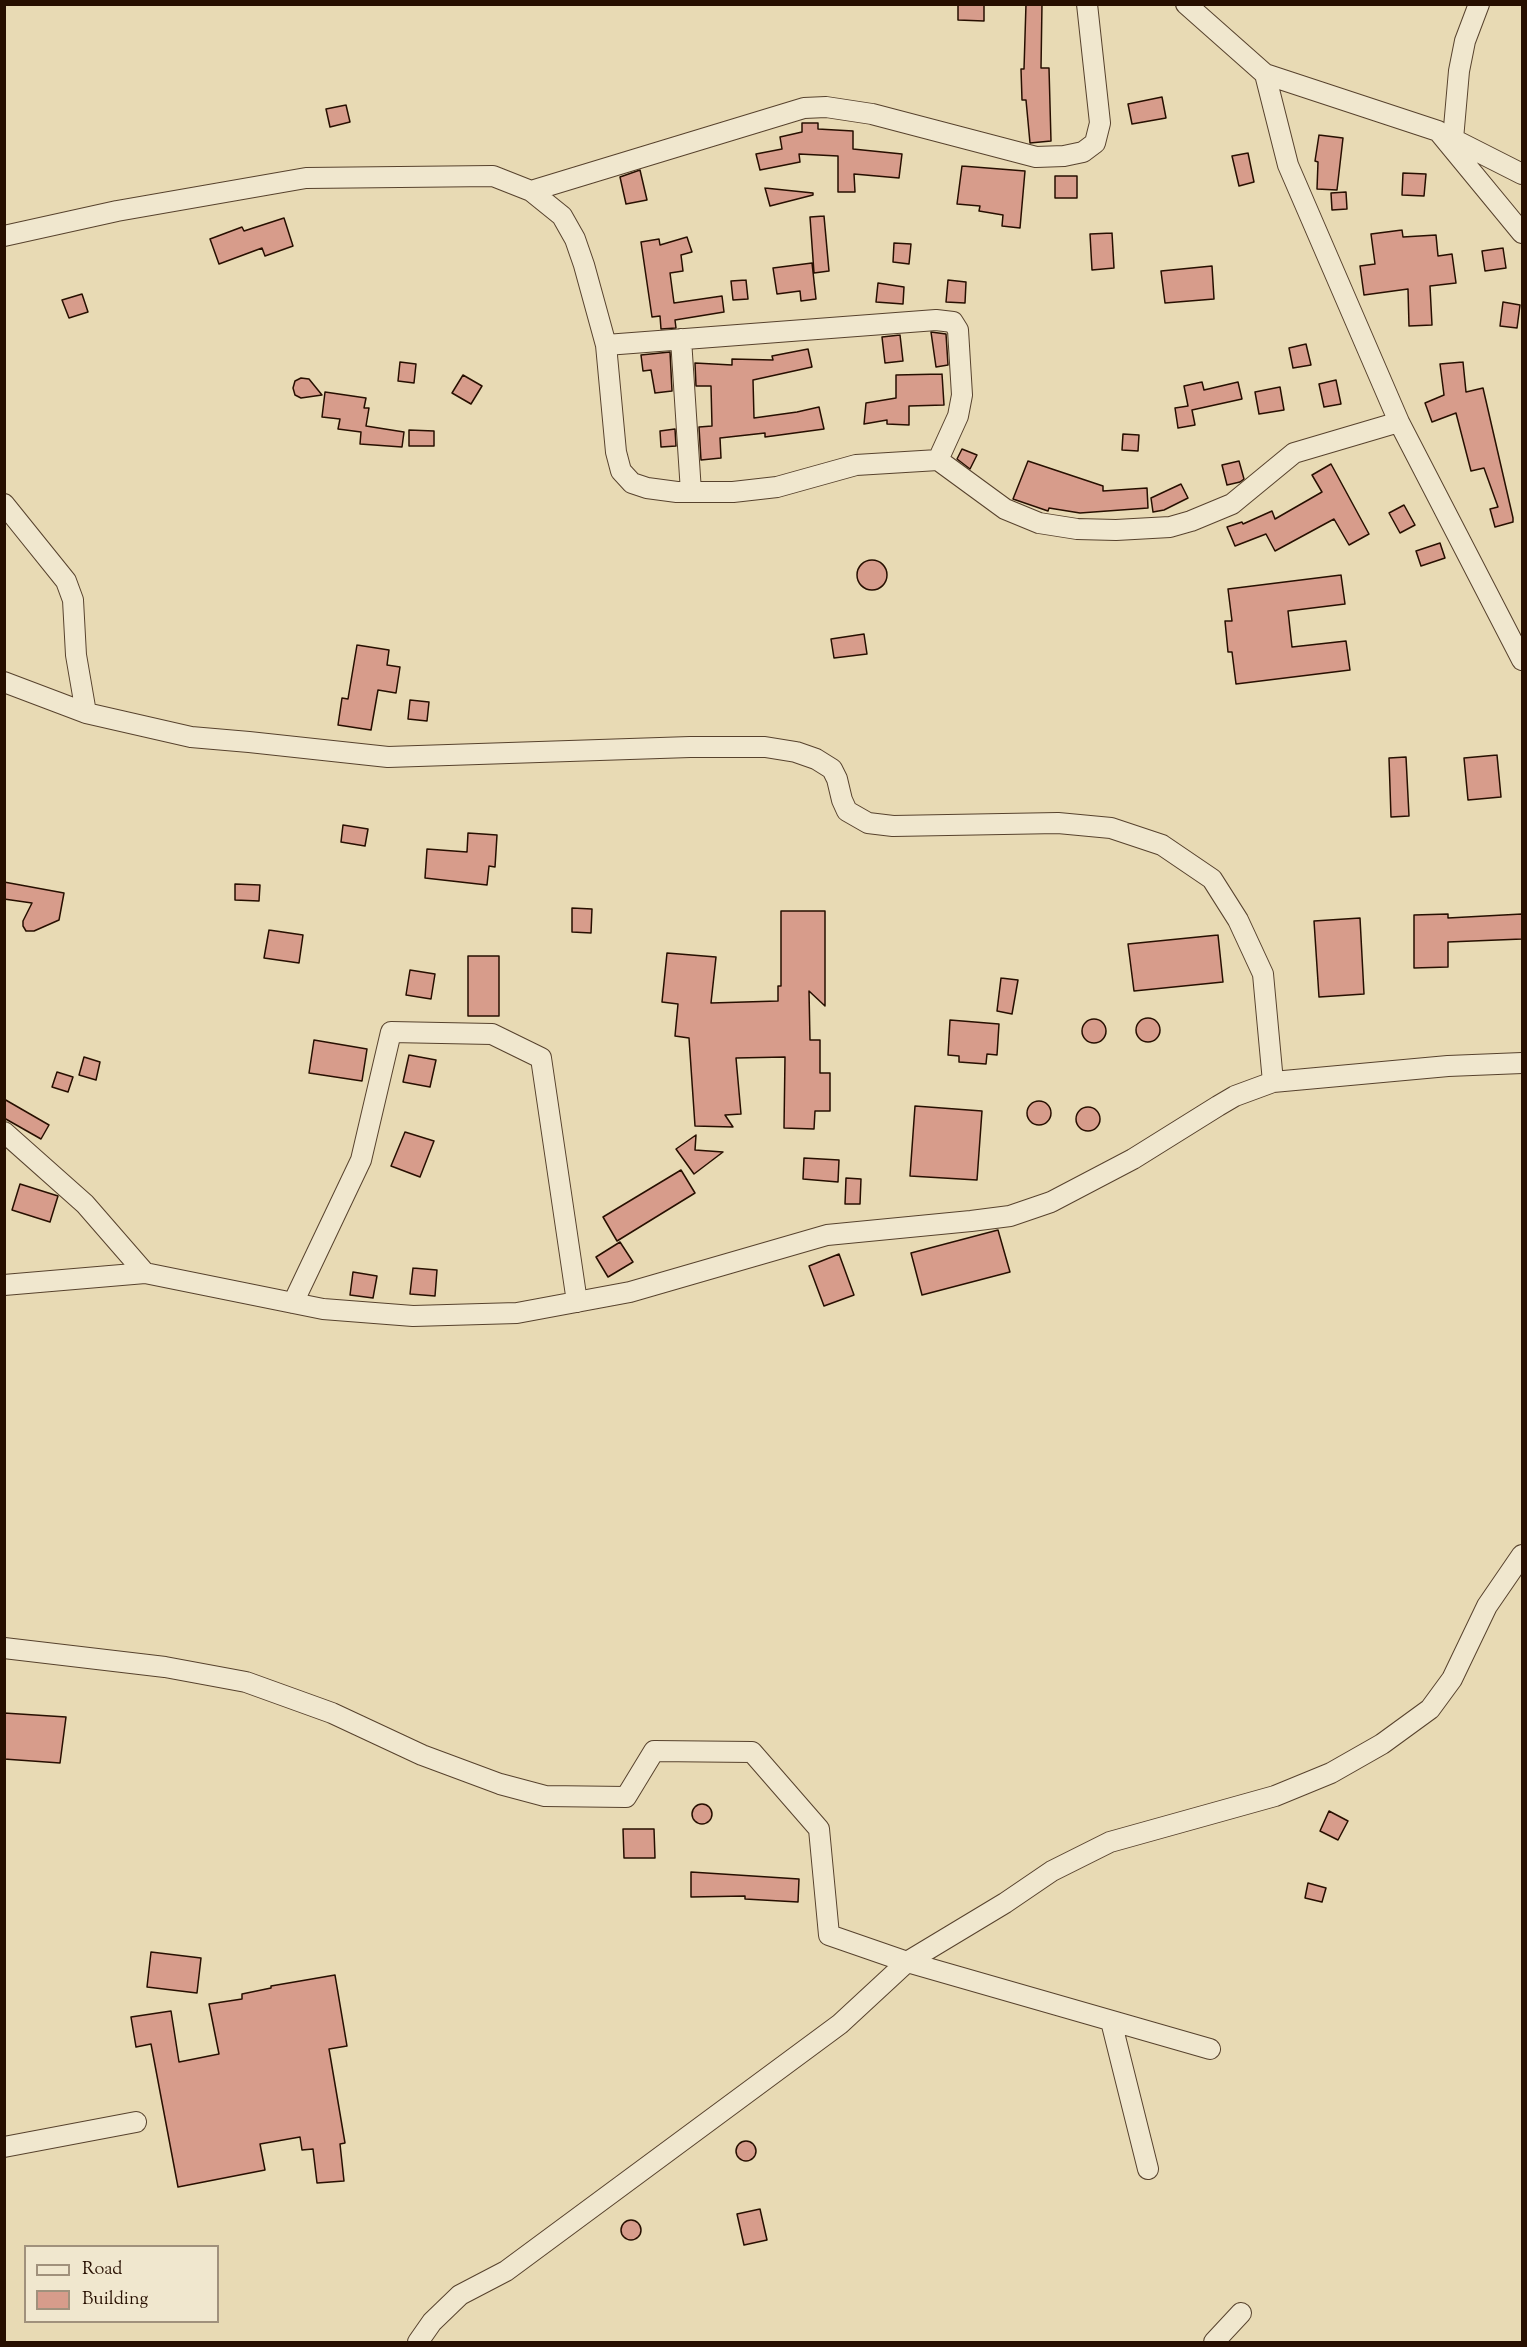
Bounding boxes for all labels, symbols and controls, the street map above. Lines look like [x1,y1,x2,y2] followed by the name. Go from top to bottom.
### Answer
[24,2245,219,2323] legend
[82,2257,122,2283] text: Road
[82,2287,148,2313] text: Building

